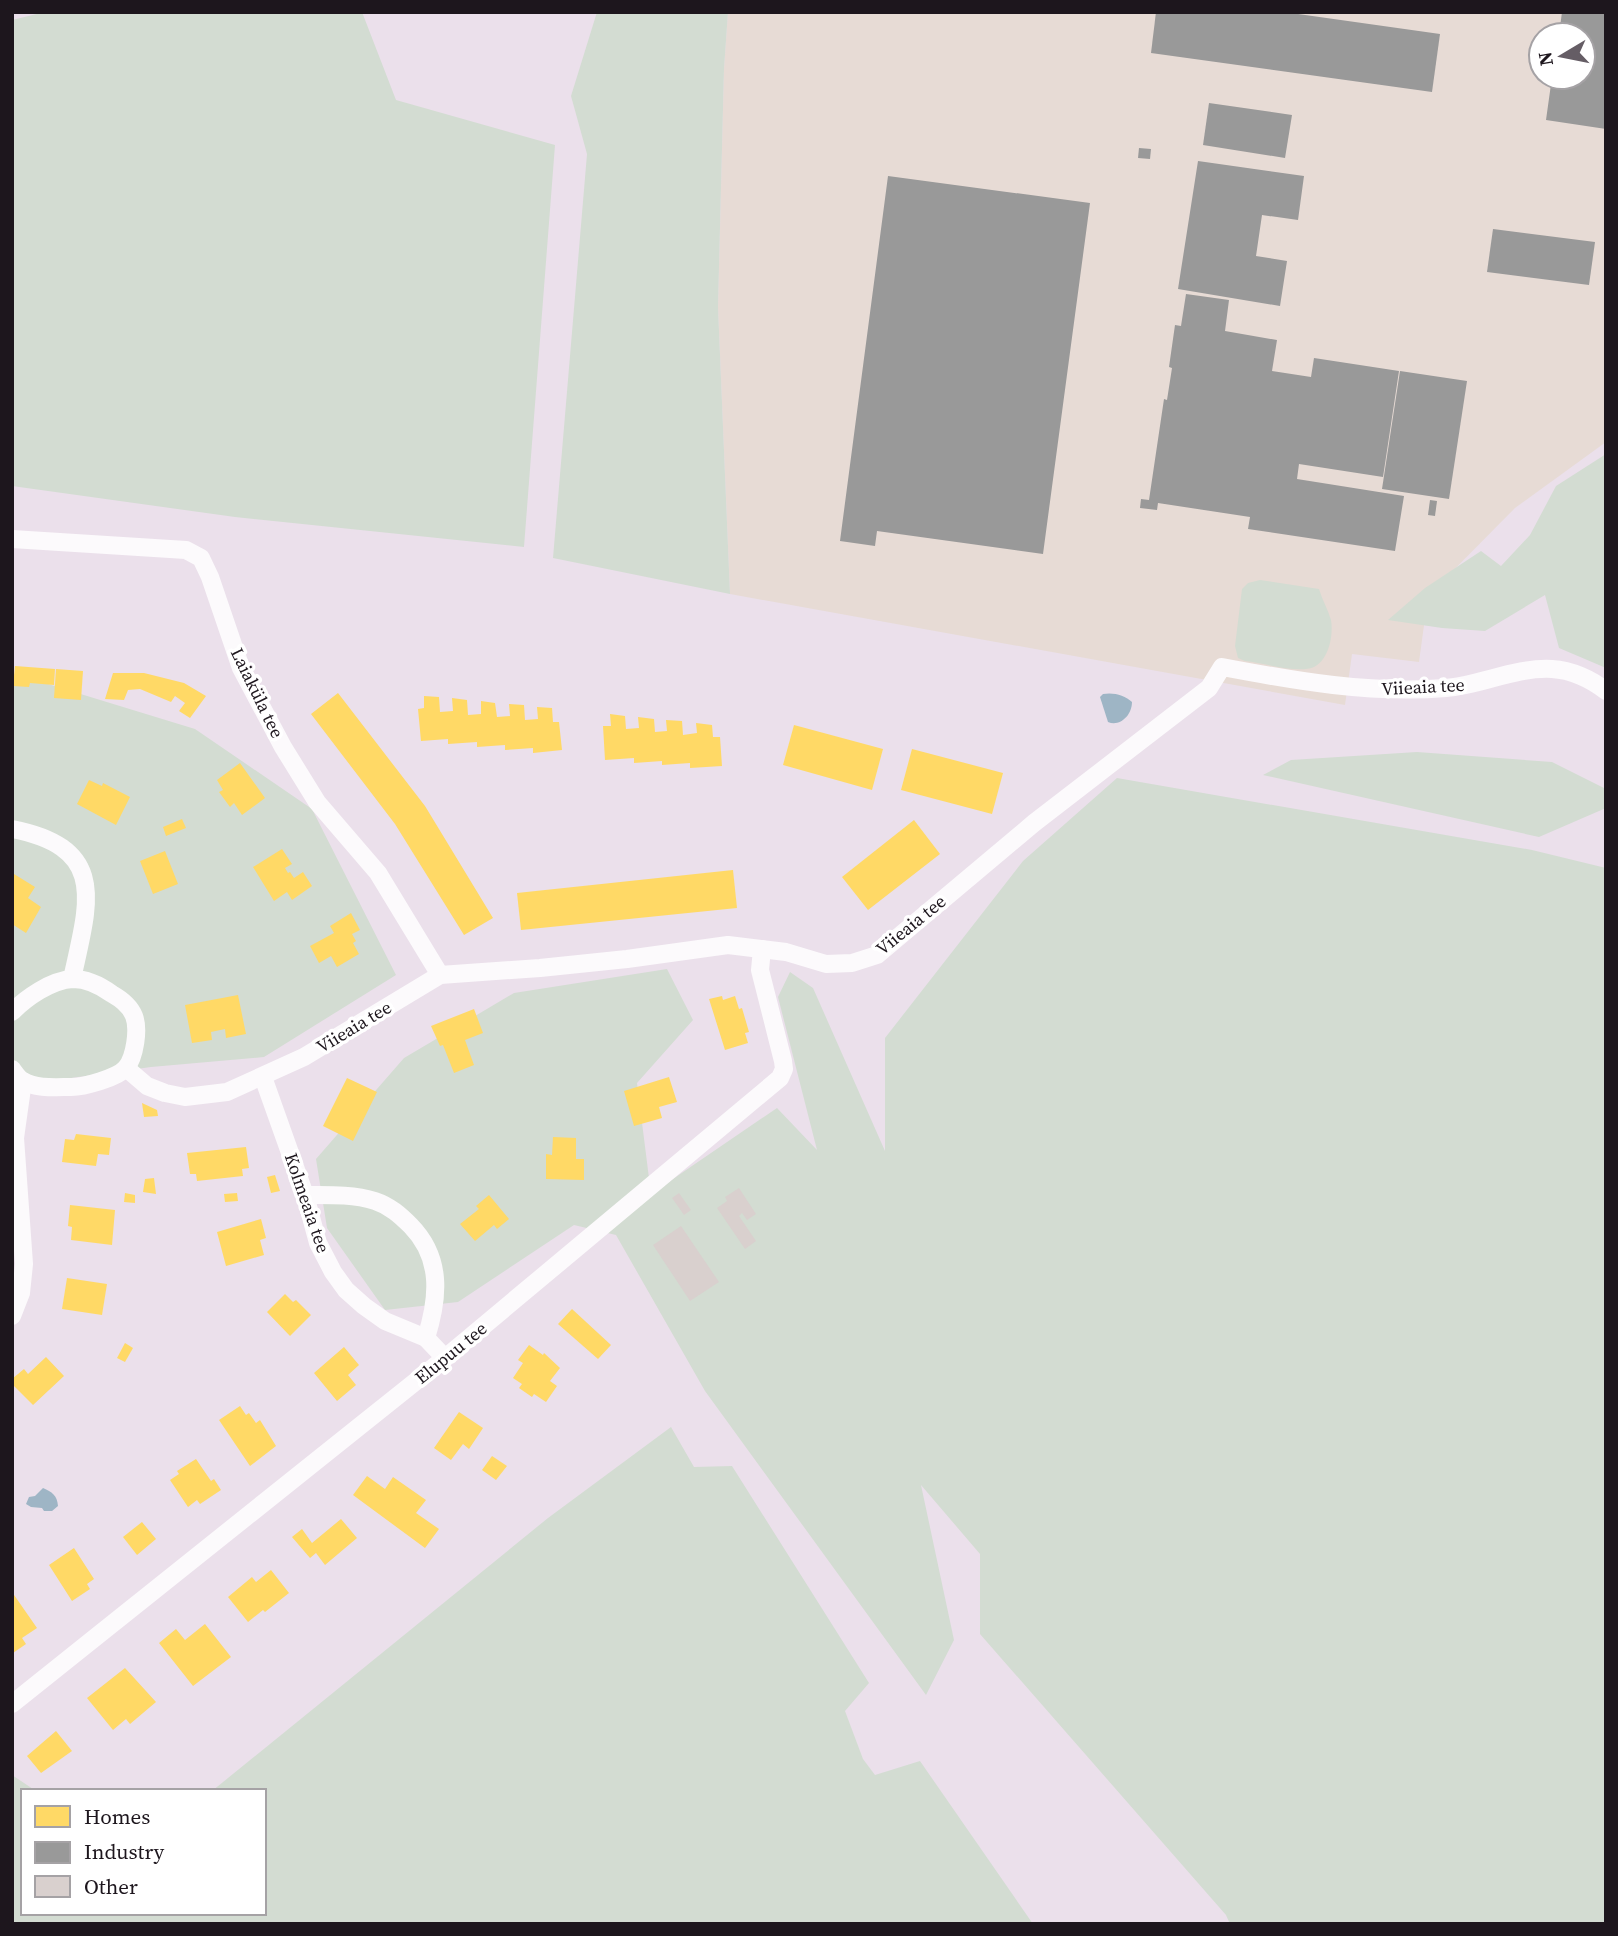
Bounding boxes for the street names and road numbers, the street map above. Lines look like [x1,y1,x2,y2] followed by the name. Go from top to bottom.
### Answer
[225,643,290,742] street label: Laiaküla tee
[1381,672,1465,701] street label: Viieaia tee
[870,889,951,961] street label: Viieaia tee
[312,994,396,1059] street label: Viieaia tee
[279,1150,336,1256] street label: Kolmeaia tee
[409,1316,492,1389] street label: Elupuu tee

